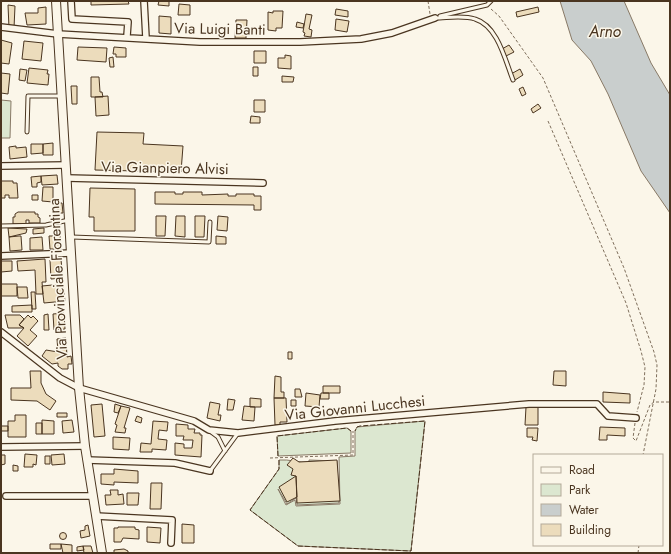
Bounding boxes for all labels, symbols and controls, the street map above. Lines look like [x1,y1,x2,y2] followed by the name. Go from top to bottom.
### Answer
[174,17,266,41] street label: Via Luigi Banti
[588,20,622,43] water label: Arno
[101,156,229,180] street label: Via Gianpiero Alvisi
[43,198,73,360] street label: Via Provinciale Fiorentina
[284,390,426,426] street label: Via Giovanni Lucchesi
[533,454,663,546] legend
[569,461,595,479] text: Road
[569,481,591,499] text: Park
[569,501,600,519] text: Water
[569,521,611,539] text: Building

